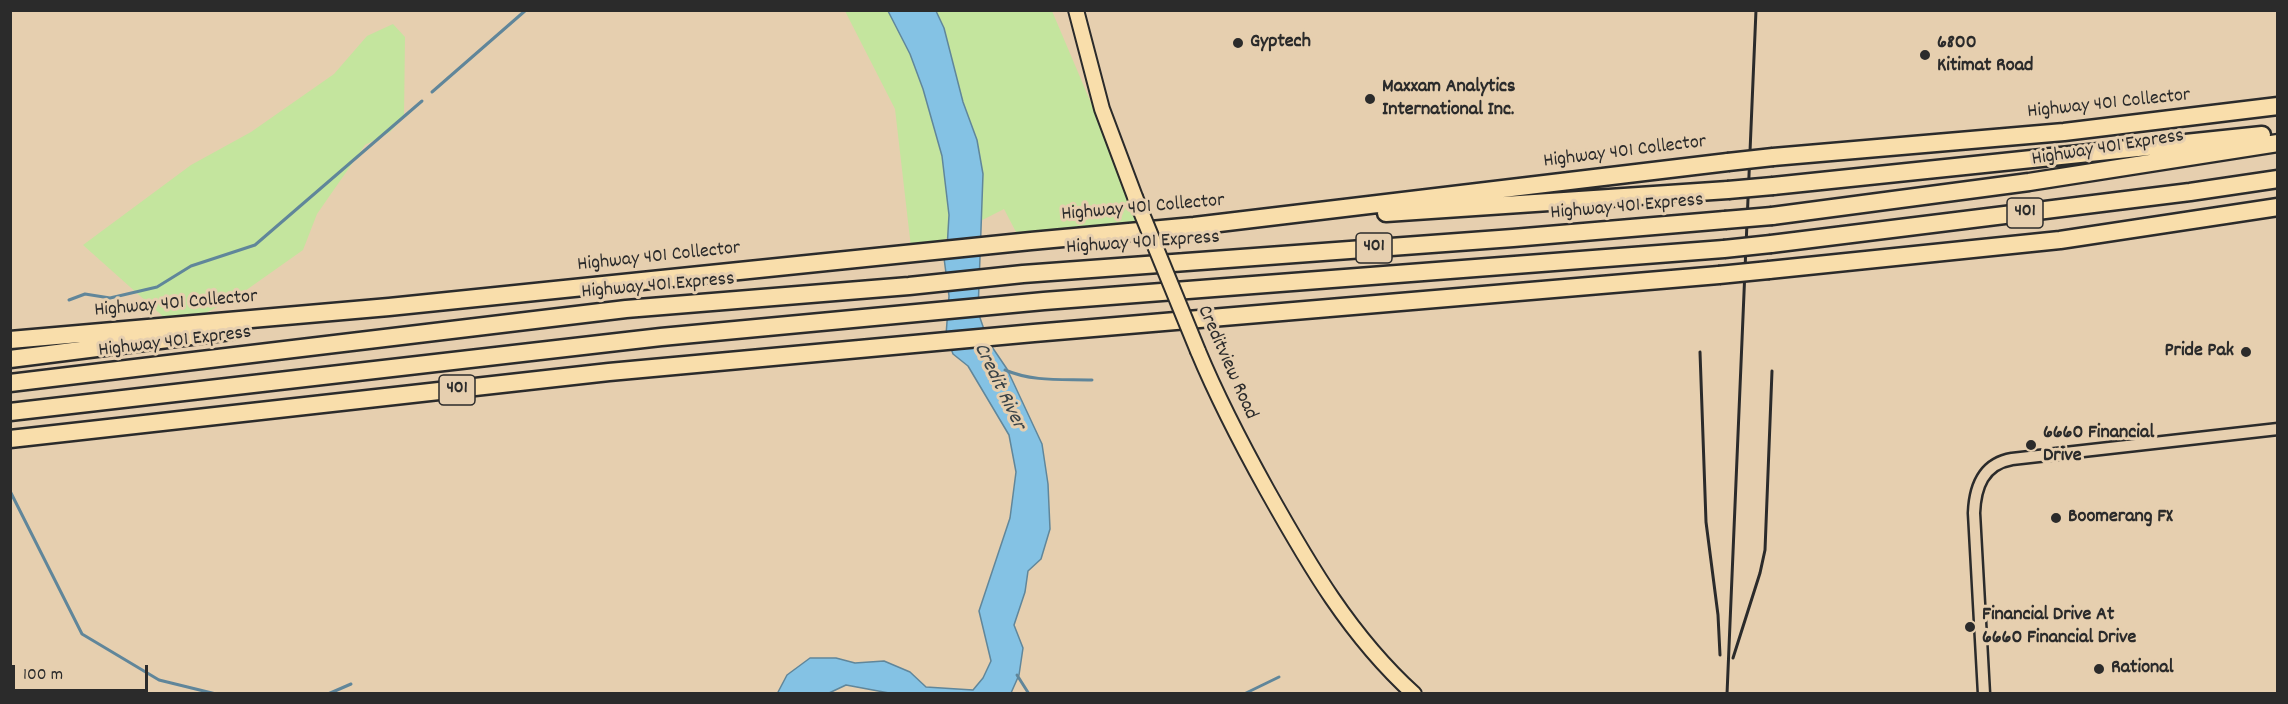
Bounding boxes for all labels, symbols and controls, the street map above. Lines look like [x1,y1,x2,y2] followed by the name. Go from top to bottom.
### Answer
[1250,31,1311,55] place label: Gyptech
[1937,32,2033,79] place label: 6800 Kitimat Road
[1231,36,1245,50] marker: Gyptech
[1918,48,1932,62] marker: 6800 Kitimat Road
[1382,76,1516,123] place label: Maxxam Analytics International Inc.
[2026,85,2192,125] street label: Highway 401 Collector
[1363,92,1377,106] marker: Maxxam Analytics International Inc.
[2030,125,2186,173] street label: Highway 401 Express
[1542,131,1708,175] street label: Highway 401 Collector
[1549,189,1705,227] street label: Highway 401 Express
[1060,190,1226,228] street label: Highway 401 Collector
[2007,198,2043,228] road number: 401
[1066,227,1220,261] street label: Highway 401 Express
[1356,233,1392,263] road number: 401
[576,238,742,278] street label: Highway 401 Collector
[580,268,736,306] street label: Highway 401 Express
[93,286,259,324] street label: Highway 401 Collector
[1190,302,1262,424] street label: Creditview Road
[97,322,253,364] street label: Highway 401 Express
[966,339,1030,435] water label: Credit River
[2164,340,2234,364] place label: Pride Pak
[2239,345,2253,359] marker: Pride Pak
[439,375,475,405] road number: 401
[2043,422,2154,469] place label: 6660 Financial Drive
[2024,438,2038,452] marker: 6660 Financial Drive
[2068,506,2173,530] place label: Boomerang FX
[2049,511,2063,525] marker: Boomerang FX
[1982,604,2136,651] place label: Financial Drive At 6660 Financial Drive
[1963,620,1977,634] marker: Financial Drive At 6660 Financial Drive
[15,653,152,691] scale bar
[2111,657,2173,681] place label: Rational
[2092,662,2106,676] marker: Rational
[23,663,63,688] text: 100 m

